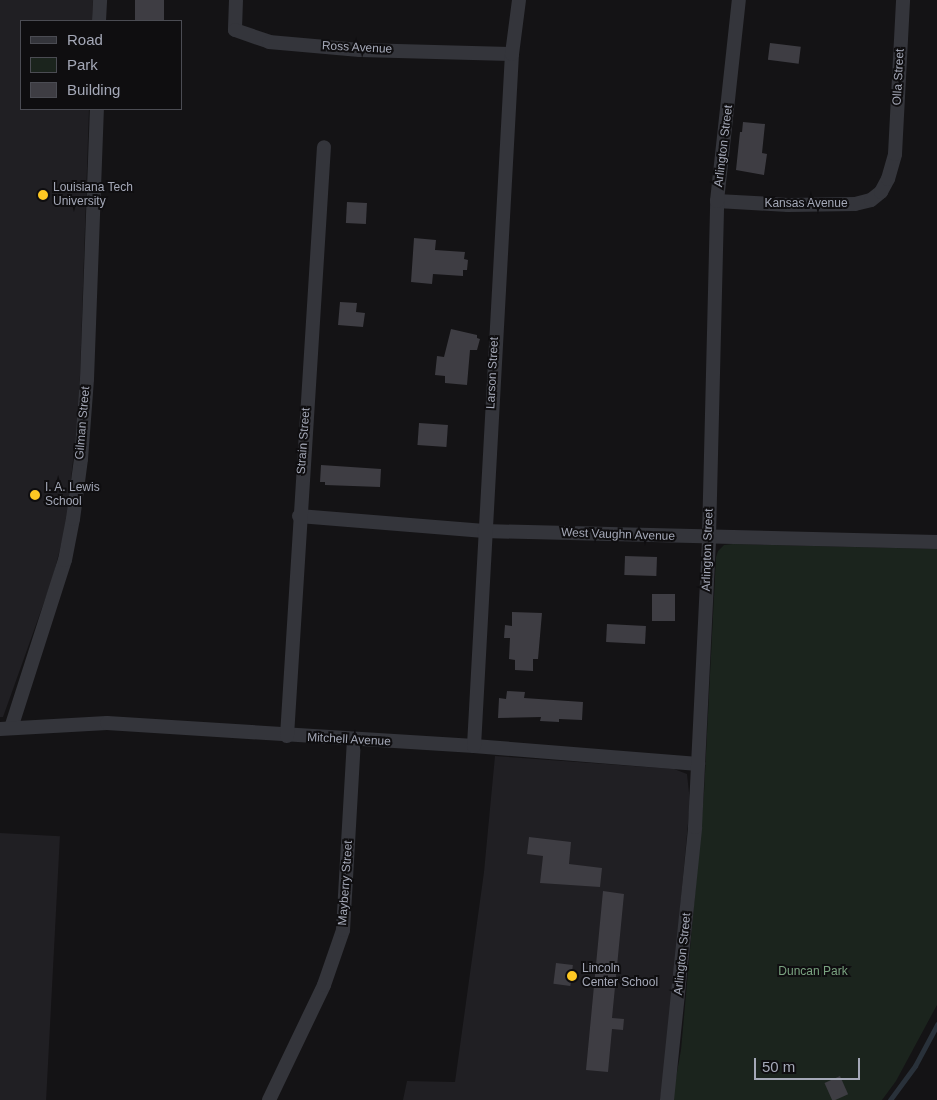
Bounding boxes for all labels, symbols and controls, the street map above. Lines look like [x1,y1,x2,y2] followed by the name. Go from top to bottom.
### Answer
[20,20,182,110] legend
[67,31,103,48] text: Road
[321,39,393,57] street label: Ross Avenue
[890,48,908,106] street label: Olla Street
[67,56,98,73] text: Park
[67,81,120,98] text: Building
[712,104,736,188] street label: Arlington Street
[53,181,133,209] place label: Louisiana Tech University
[37,189,49,201] marker: Louisiana Tech University
[764,197,848,211] street label: Kansas Avenue
[484,337,502,409] street label: Larson Street
[73,386,93,460] street label: Gilman Street
[294,407,314,475] street label: Strain Street
[45,481,100,509] place label: I. A. Lewis School
[29,489,41,501] marker: I. A. Lewis School
[699,508,717,592] street label: Arlington Street
[560,526,676,544] street label: West Vaughn Avenue
[306,731,392,749] street label: Mitchell Avenue
[336,840,356,926] street label: Mayberry Street
[672,912,694,996] street label: Arlington Street
[582,962,658,990] place label: Lincoln Center School
[778,965,848,979] park label: Duncan Park
[566,970,578,982] marker: Lincoln Center School
[757,1048,863,1080] scale bar
[762,1058,795,1075] text: 50 m

